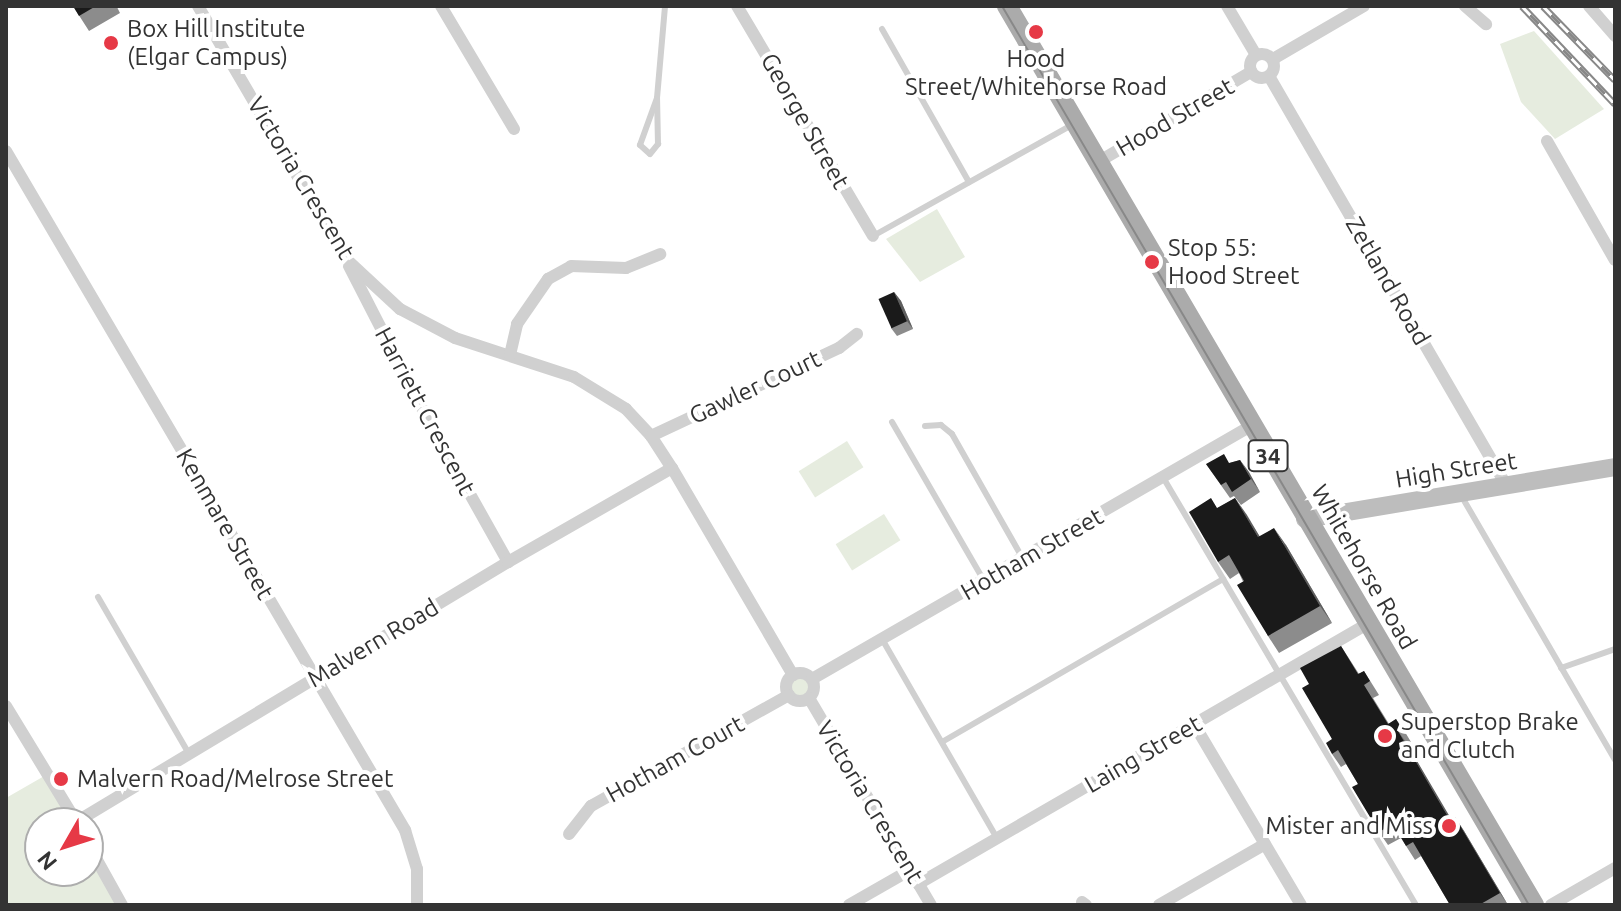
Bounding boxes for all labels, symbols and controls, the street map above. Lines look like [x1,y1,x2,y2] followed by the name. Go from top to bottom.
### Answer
[127,15,306,71] place label: Box Hill Institute (Elgar Campus)
[1027,23,1045,41] marker: Hood Street/Whitehorse Road
[102,34,120,52] marker: Box Hill Institute (Elgar Campus)
[905,45,1167,101] place label: Hood Street/Whitehorse Road
[755,48,855,194] street label: George Street
[1111,72,1239,162] street label: Hood Street
[241,92,361,264] street label: Victoria Crescent
[1340,212,1436,350] street label: Zetland Road
[1168,234,1299,290] place label: Stop 55: Hood Street
[1143,253,1161,271] marker: Stop 55: Hood Street
[369,322,481,500] street label: Harriett Crescent
[685,344,825,430] street label: Gawler Court
[1246,438,1290,474] road number: 34
[170,444,280,604] street label: Kenmare Street
[1393,446,1519,494] street label: High Street
[1305,479,1423,655] street label: Whitehorse Road
[956,502,1108,606] street label: Hotham Street
[302,593,444,693] street label: Malvern Road
[1401,708,1579,764] place label: Superstop Brake and Clutch
[601,709,749,809] street label: Hotham Court
[1079,709,1207,799] street label: Laing Street
[810,716,930,888] street label: Victoria Crescent
[1376,727,1394,745] marker: Superstop Brake and Clutch
[77,765,393,793] place label: Malvern Road/Melrose Street
[52,770,70,788] marker: Malvern Road/Melrose Street
[24,807,104,887] north arrow
[1266,812,1433,840] place label: Mister and Miss
[1440,817,1458,835] marker: Mister and Miss
[32,847,61,875] text: N

